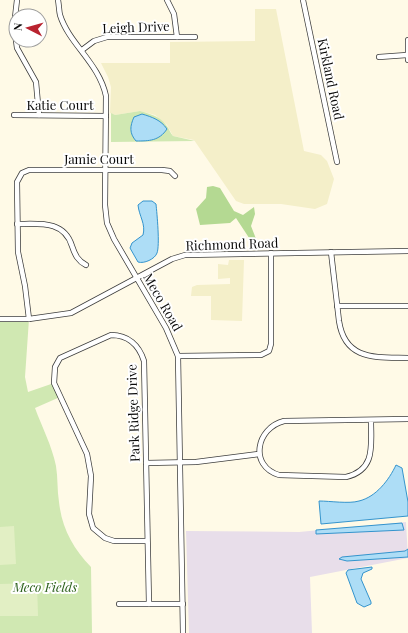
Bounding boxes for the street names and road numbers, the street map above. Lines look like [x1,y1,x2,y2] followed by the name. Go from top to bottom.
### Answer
[102,17,170,36] street label: Leigh Drive
[315,37,349,122] street label: Kirkland Road
[26,96,94,113] street label: Katie Court
[63,150,134,167] street label: Jamie Court
[185,233,279,254] street label: Richmond Road
[140,270,187,334] street label: Meco Road
[122,363,143,462] street label: Park Ridge Drive

